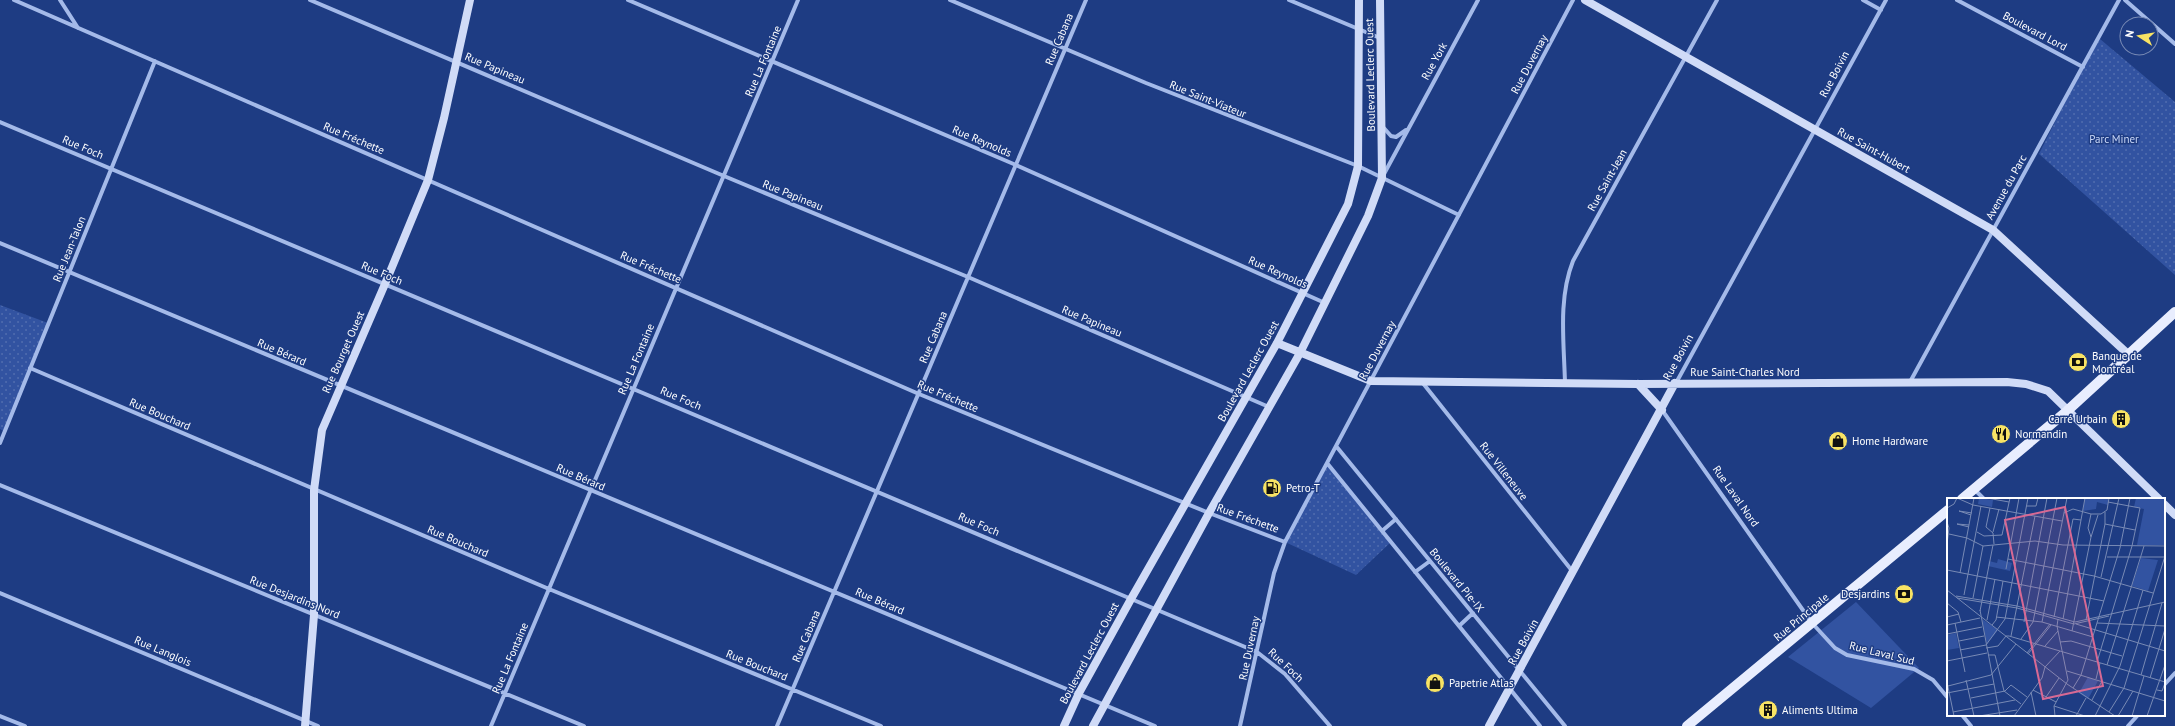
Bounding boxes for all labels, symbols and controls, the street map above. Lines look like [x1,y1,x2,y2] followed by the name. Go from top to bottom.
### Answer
[2000,8,2070,54] street label: Boulevard Lord
[1042,11,1076,67] street label: Rue Cabana
[2119,16,2159,56] north arrow
[1362,18,1378,132] street label: Boulevard Leclerc Ouest
[742,23,784,99] street label: Rue La Fontaine
[2122,29,2137,39] text: N
[1508,31,1551,96] street label: Rue Duvernay
[1418,39,1450,82] street label: Rue York
[1816,48,1852,100] street label: Rue Boivin
[463,49,527,87] street label: Rue Papineau
[1168,77,1249,121] street label: Rue Saint-Viateur
[321,119,387,157] street label: Rue Fréchette
[950,122,1014,160] street label: Rue Reynolds
[1835,124,1913,176] street label: Rue Saint-Hubert
[60,132,106,162] street label: Rue Foch
[2089,132,2139,146] park label: Parc Miner
[1584,147,1630,213] street label: Rue Saint-Jean
[1982,152,2030,222] street label: Avenue du Parc
[761,177,825,214] street label: Rue Papineau
[49,214,89,284] street label: Rue Jean-Talon
[618,248,684,286] street label: Rue Fréchette
[1246,253,1310,291] street label: Rue Reynolds
[359,258,405,288] street label: Rue Foch
[1060,302,1124,340] street label: Rue Papineau
[319,309,367,395] street label: Rue Bourget Ouest
[916,309,950,365] street label: Rue Cabana
[1356,317,1399,382] street label: Rue Duvernay
[1214,318,1282,424] street label: Boulevard Leclerc Ouest
[615,321,657,397] street label: Rue La Fontaine
[1660,332,1696,382] street label: Rue Boivin
[255,335,309,369] street label: Rue Bérard
[2092,349,2142,376] place label: Banque de Montréal
[2067,351,2089,373] bank icon: Banque de Montréal
[1690,365,1800,379] street label: Rue Saint-Charles Nord
[915,377,981,415] street label: Rue Fréchette
[658,383,704,413] street label: Rue Foch
[127,395,193,433] street label: Rue Bouchard
[2110,408,2132,430] building icon: Carré Urbain
[2048,412,2107,426] place label: Carré Urbain
[1990,423,2012,445] restaurant icon: Normandin
[2015,427,2067,441] place label: Normandin
[1827,430,1849,452] shop icon: Home Hardware
[1852,434,1929,448] place label: Home Hardware
[1477,439,1531,503] street label: Rue Villeneuve
[554,460,608,494] street label: Rue Bérard
[1710,463,1762,529] street label: Rue Laval Nord
[1261,477,1283,499] fuel station icon: Petro-T
[1286,481,1320,495] place label: Petro-T
[1947,498,2165,716] inset map
[1215,500,1281,536] street label: Rue Fréchette
[956,509,1002,539] street label: Rue Foch
[425,522,491,560] street label: Rue Bouchard
[1427,545,1487,615] street label: Boulevard Pie-IX
[248,573,342,621] street label: Rue Desjardins Nord
[1893,583,1915,605] bank icon: Desjardins
[853,584,907,618] street label: Rue Bérard
[1841,587,1890,601] place label: Desjardins
[1771,590,1832,644] street label: Rue Principale
[1056,600,1122,706] street label: Boulevard Leclerc Ouest
[789,608,823,664] street label: Rue Cabana
[1235,614,1263,681] street label: Rue Duvernay
[1505,617,1541,667] street label: Rue Boivin
[489,620,531,696] street label: Rue La Fontaine
[132,633,194,669] street label: Rue Langlois
[1848,638,1916,668] street label: Rue Laval Sud
[1265,645,1307,685] street label: Rue Foch
[724,646,790,684] street label: Rue Bouchard
[1424,672,1446,694] shop icon: Papetrie Atlas
[1449,676,1514,690] place label: Papetrie Atlas
[1757,699,1779,721] building icon: Aliments Ultima
[1782,703,1858,717] place label: Aliments Ultima

